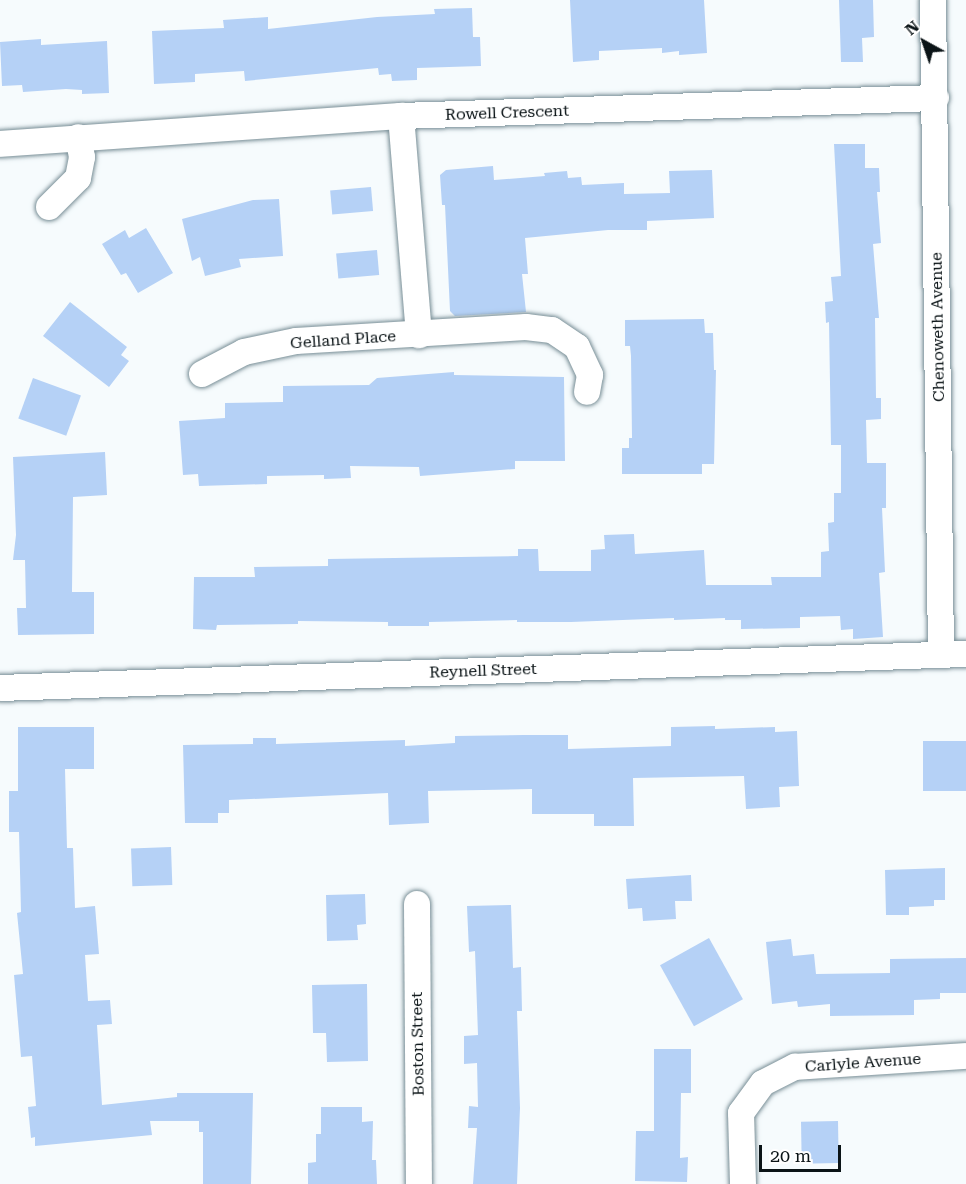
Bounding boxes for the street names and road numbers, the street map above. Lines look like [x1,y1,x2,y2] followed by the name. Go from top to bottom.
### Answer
[445,101,569,125] street label: Rowell Crescent
[927,252,949,402] street label: Chenoweth Avenue
[289,327,397,353] street label: Gelland Place
[429,660,537,682] street label: Reynell Street
[407,992,429,1096] street label: Boston Street
[804,1049,922,1077] street label: Carlyle Avenue

